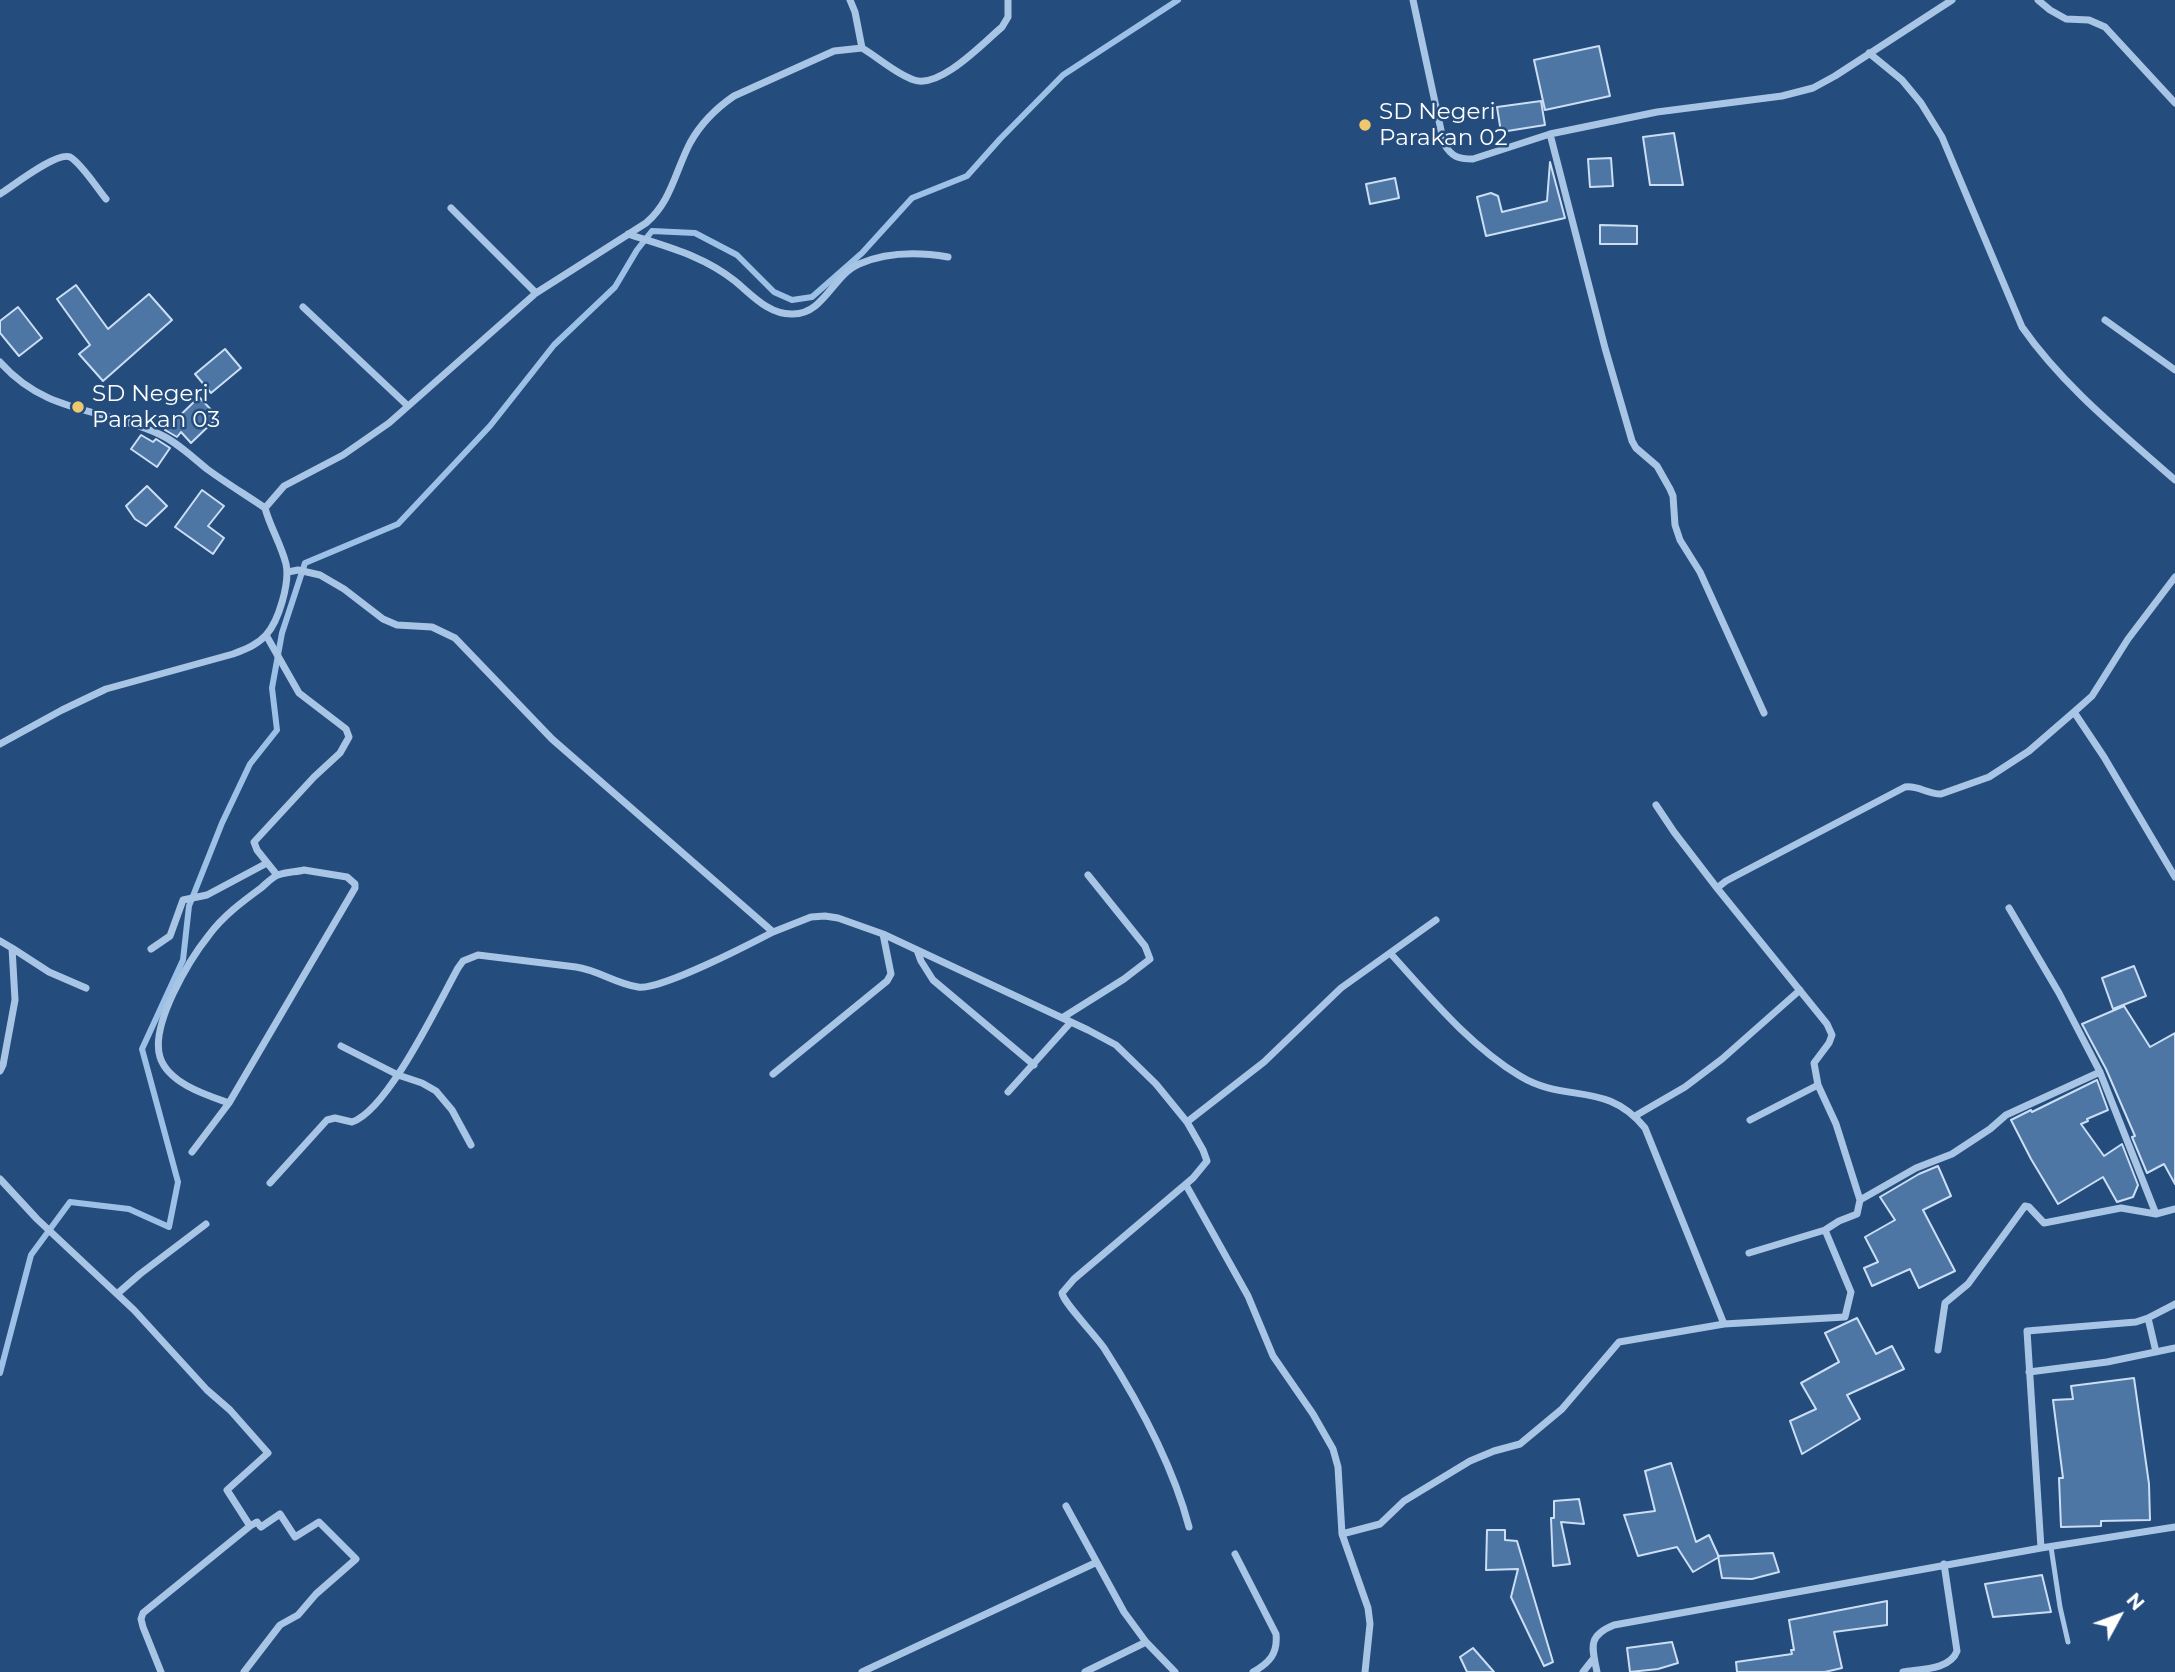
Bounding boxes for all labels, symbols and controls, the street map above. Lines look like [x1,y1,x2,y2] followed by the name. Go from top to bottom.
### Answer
[1379,98,1508,152] place label: SD Negeri Parakan 02
[1357,117,1373,133] marker: SD Negeri Parakan 02
[92,380,220,434] place label: SD Negeri Parakan 03
[70,399,86,415] marker: SD Negeri Parakan 03
[2084,1581,2154,1651] north arrow
[2122,1589,2149,1615] text: N

